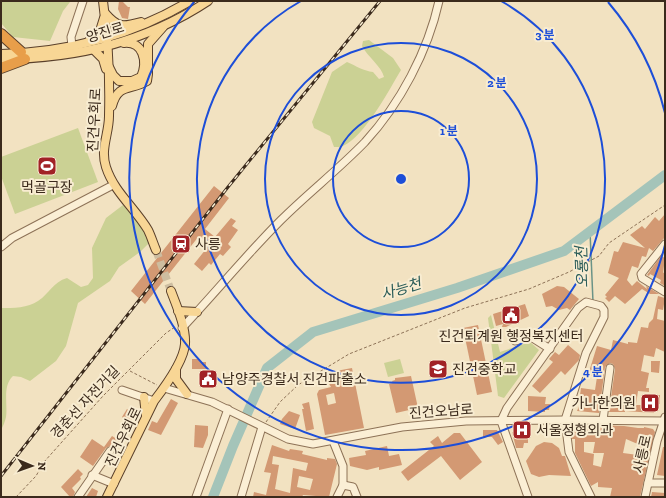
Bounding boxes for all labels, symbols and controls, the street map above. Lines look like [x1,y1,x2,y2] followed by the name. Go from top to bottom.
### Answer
[84,19,126,46] street label: 양진로
[535,28,555,42] text: 3 분
[487,76,507,90] text: 2 분
[84,87,105,153] street label: 진건우회로
[440,124,458,138] text: 1 분
[36,155,58,177] sports icon: 먹골구장
[394,172,408,186] centre of rings
[21,179,73,196] place label: 먹골구장
[170,233,192,255] station icon: 사릉
[195,236,221,253] place label: 사릉
[572,244,592,288] water label: 오룡천
[379,274,426,304] water label: 사능천
[500,304,522,326] public building icon: 진건퇴계원 행정복지센터
[439,328,583,345] place label: 진건퇴계원 행정복지센터
[427,358,449,380] school or university icon: 진건중학교
[452,361,517,378] place label: 진건중학교
[47,362,123,442] street label: 경춘선 자전거길
[583,365,603,379] text: 4 분
[197,368,219,390] public building icon: 남양주경찰서 진건파출소
[222,371,367,388] place label: 남양주경찰서 진건파출소
[639,392,661,414] hospital icon: 가나한의원
[572,395,636,412] place label: 가나한의원
[408,401,474,422] street label: 진건오남로
[102,404,145,470] street label: 진건우회로
[511,419,533,441] hospital icon: 서울정형외과
[536,422,613,439] place label: 서울정형외과
[630,433,655,475] street label: 사릉로
[12,446,52,486] north arrow
[35,462,48,471] text: N

